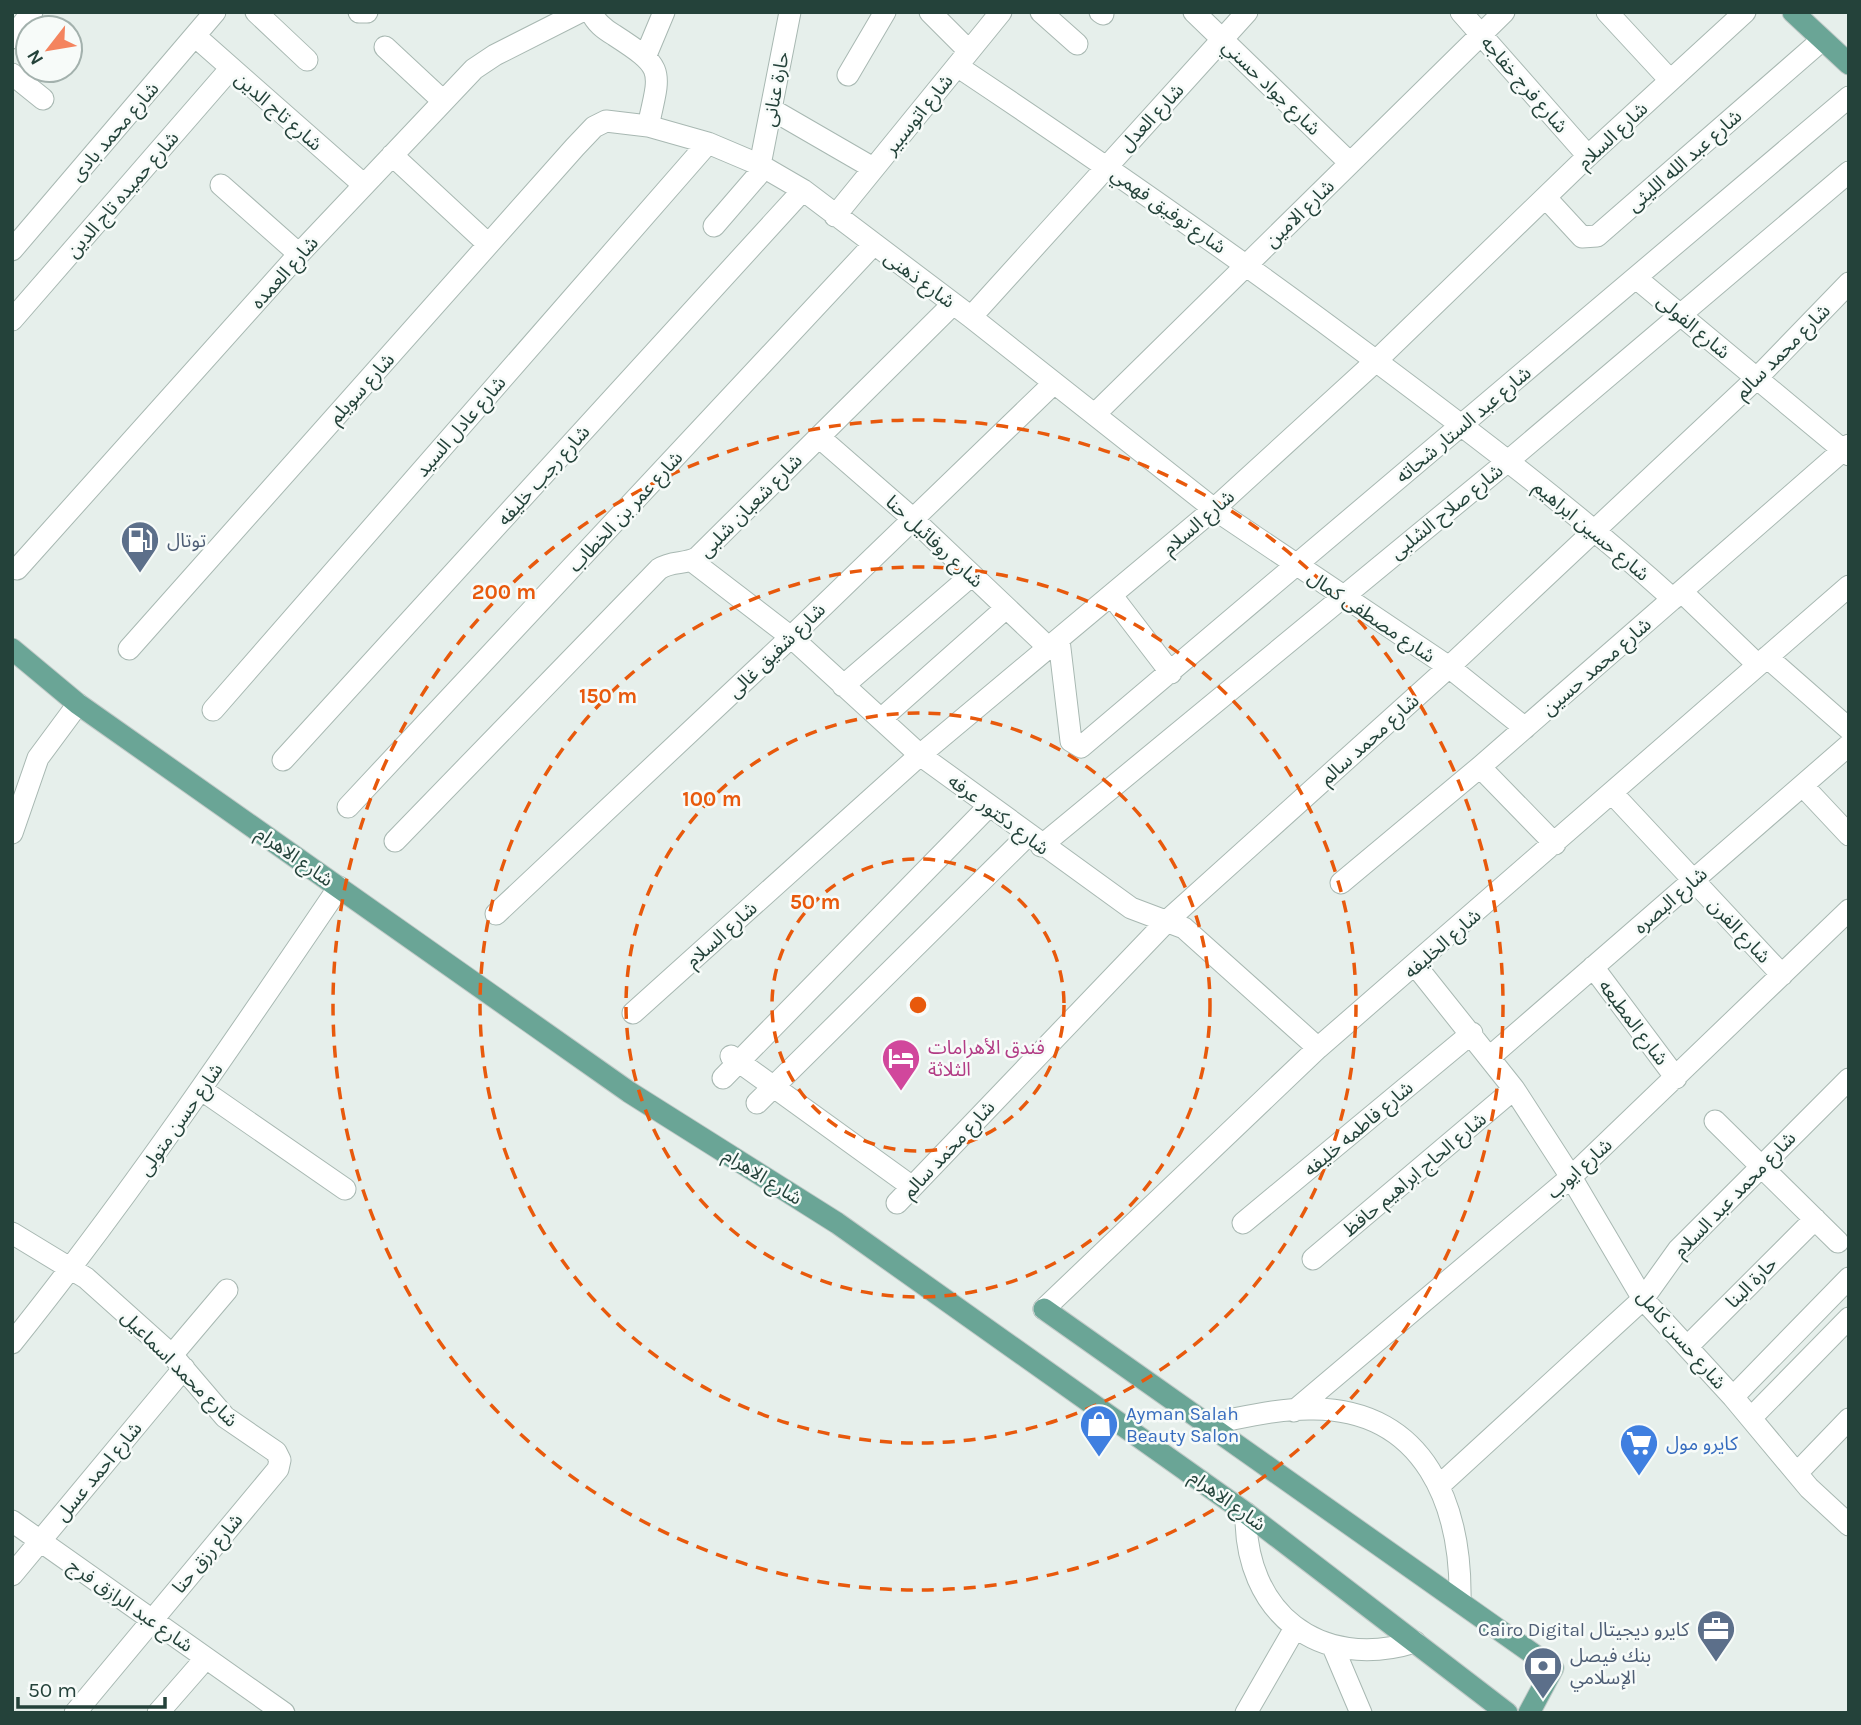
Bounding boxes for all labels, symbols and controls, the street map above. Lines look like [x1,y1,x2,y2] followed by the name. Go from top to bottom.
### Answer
[14,14,84,84] north arrow
[1475,32,1572,139] street label: شارع فرج خفاجه
[1215,35,1325,142] street label: شارع جواد حسني
[22,46,48,69] text: N
[758,50,794,129] street label: حارة عنانى
[229,68,327,157] street label: شارع تاج الدين
[879,70,959,161] street label: شارع اتوسبير
[66,78,165,187] street label: شارع محمد بادى
[1115,79,1190,157] street label: شارع العدل
[1573,98,1654,176] street label: شارع السلام
[1623,105,1748,218] street label: شارع عبد الله الليثى
[62,127,185,264] street label: شارع حميده تاج الدين
[1105,163,1230,261] street label: شارع توفيق فهمي
[1260,175,1340,254] street label: شارع الامين
[247,232,324,315] street label: شارع العمده
[879,247,959,314] street label: شارع ذهنى
[1651,290,1734,365] street label: شارع الفولى
[1731,300,1837,406] street label: شارع محمد سالم
[324,349,401,431] street label: شارع سويلم
[1392,362,1537,489] street label: شارع عبد الستار شحاته
[411,372,512,483] street label: شارع عادل السيد
[493,421,596,532] street label: شارع رجب خليفه
[564,447,689,578] street label: شارع عمر بن الخطاب
[694,449,808,563] street label: شارع شعبان شلبى
[1386,460,1509,565] street label: شارع صلاح الشلبى
[1527,476,1654,588] street label: شارع حسين ابراهيم
[1158,486,1241,562] street label: شارع السلام
[880,491,987,594] street label: شارع روفائيل حنا
[119,519,161,574] fuel station icon: توتال
[167,530,206,552] place label: توتال
[1303,566,1439,669] street label: شارع مصطفى كمال
[472,580,536,604] text: 200 m
[723,599,831,704] street label: شارع شفيق غالى
[1538,613,1657,722] street label: شارع محمد حسين
[579,684,637,708] text: 150 m
[1316,690,1426,792] street label: شارع محمد سالم
[943,770,1053,861] street label: شارع دكتور عرفه
[682,787,742,811] text: 100 m
[250,822,337,894] street label: شارع الاهرام
[1629,863,1713,940] street label: شارع البصره
[790,890,840,914] text: 50 m
[1702,894,1775,969] street label: شارع الفرن
[682,897,764,975] street label: شارع السلام
[1400,904,1487,985] street label: شارع الخليفه
[1592,976,1672,1071] street label: شارع المطبعه
[906,993,930,1017] centre of rings
[880,1037,922,1092] hotel icon: فندق الأهرامات الثلاثة
[928,1037,1045,1081] place label: فندق الأهرامات الثلاثة
[134,1059,229,1181] street label: شارع حسن متولى
[1300,1077,1419,1182] street label: شارع فاطمه خليفه
[898,1096,1002,1205] street label: شارع محمد سالم
[1338,1108,1493,1244] street label: شارع الحاج ابراهيم حافظ
[1669,1127,1802,1264] street label: شارع محمد عبد السلام
[1543,1134,1618,1205] street label: شارع ايوب
[717,1144,806,1212] street label: شارع الاهرام
[1722,1253,1782,1313] street label: حارة البنا
[1631,1285,1730,1395] street label: شارع حسن كامل
[115,1306,242,1433] street label: شارع محمد اسماعيل
[1078,1403,1120,1458] shop icon: Ayman Salah Beauty Salon
[1126,1403,1239,1447] place label: Ayman Salah Beauty Salon
[51,1418,148,1527] street label: شارع احمد عسل
[1618,1422,1660,1477] supermarket icon: كايرو مول
[1666,1433,1739,1455] place label: كايرو مول
[1183,1466,1270,1538] street label: شارع الاهرام
[168,1509,249,1599] street label: شارع رزق حنا
[63,1555,197,1659] street label: شارع عبد الرازق فرج
[1695,1608,1737,1663] office icon: Cairo Digital كايرو ديجيتال
[1478,1619,1690,1641] place label: Cairo Digital كايرو ديجيتال
[1522,1645,1564,1700] bank icon: بنك فيصل الإسلامي
[1570,1645,1651,1692] place label: بنك فيصل الإسلامي
[18,1666,164,1710] scale bar
[28,1678,77,1702] text: 50 m

